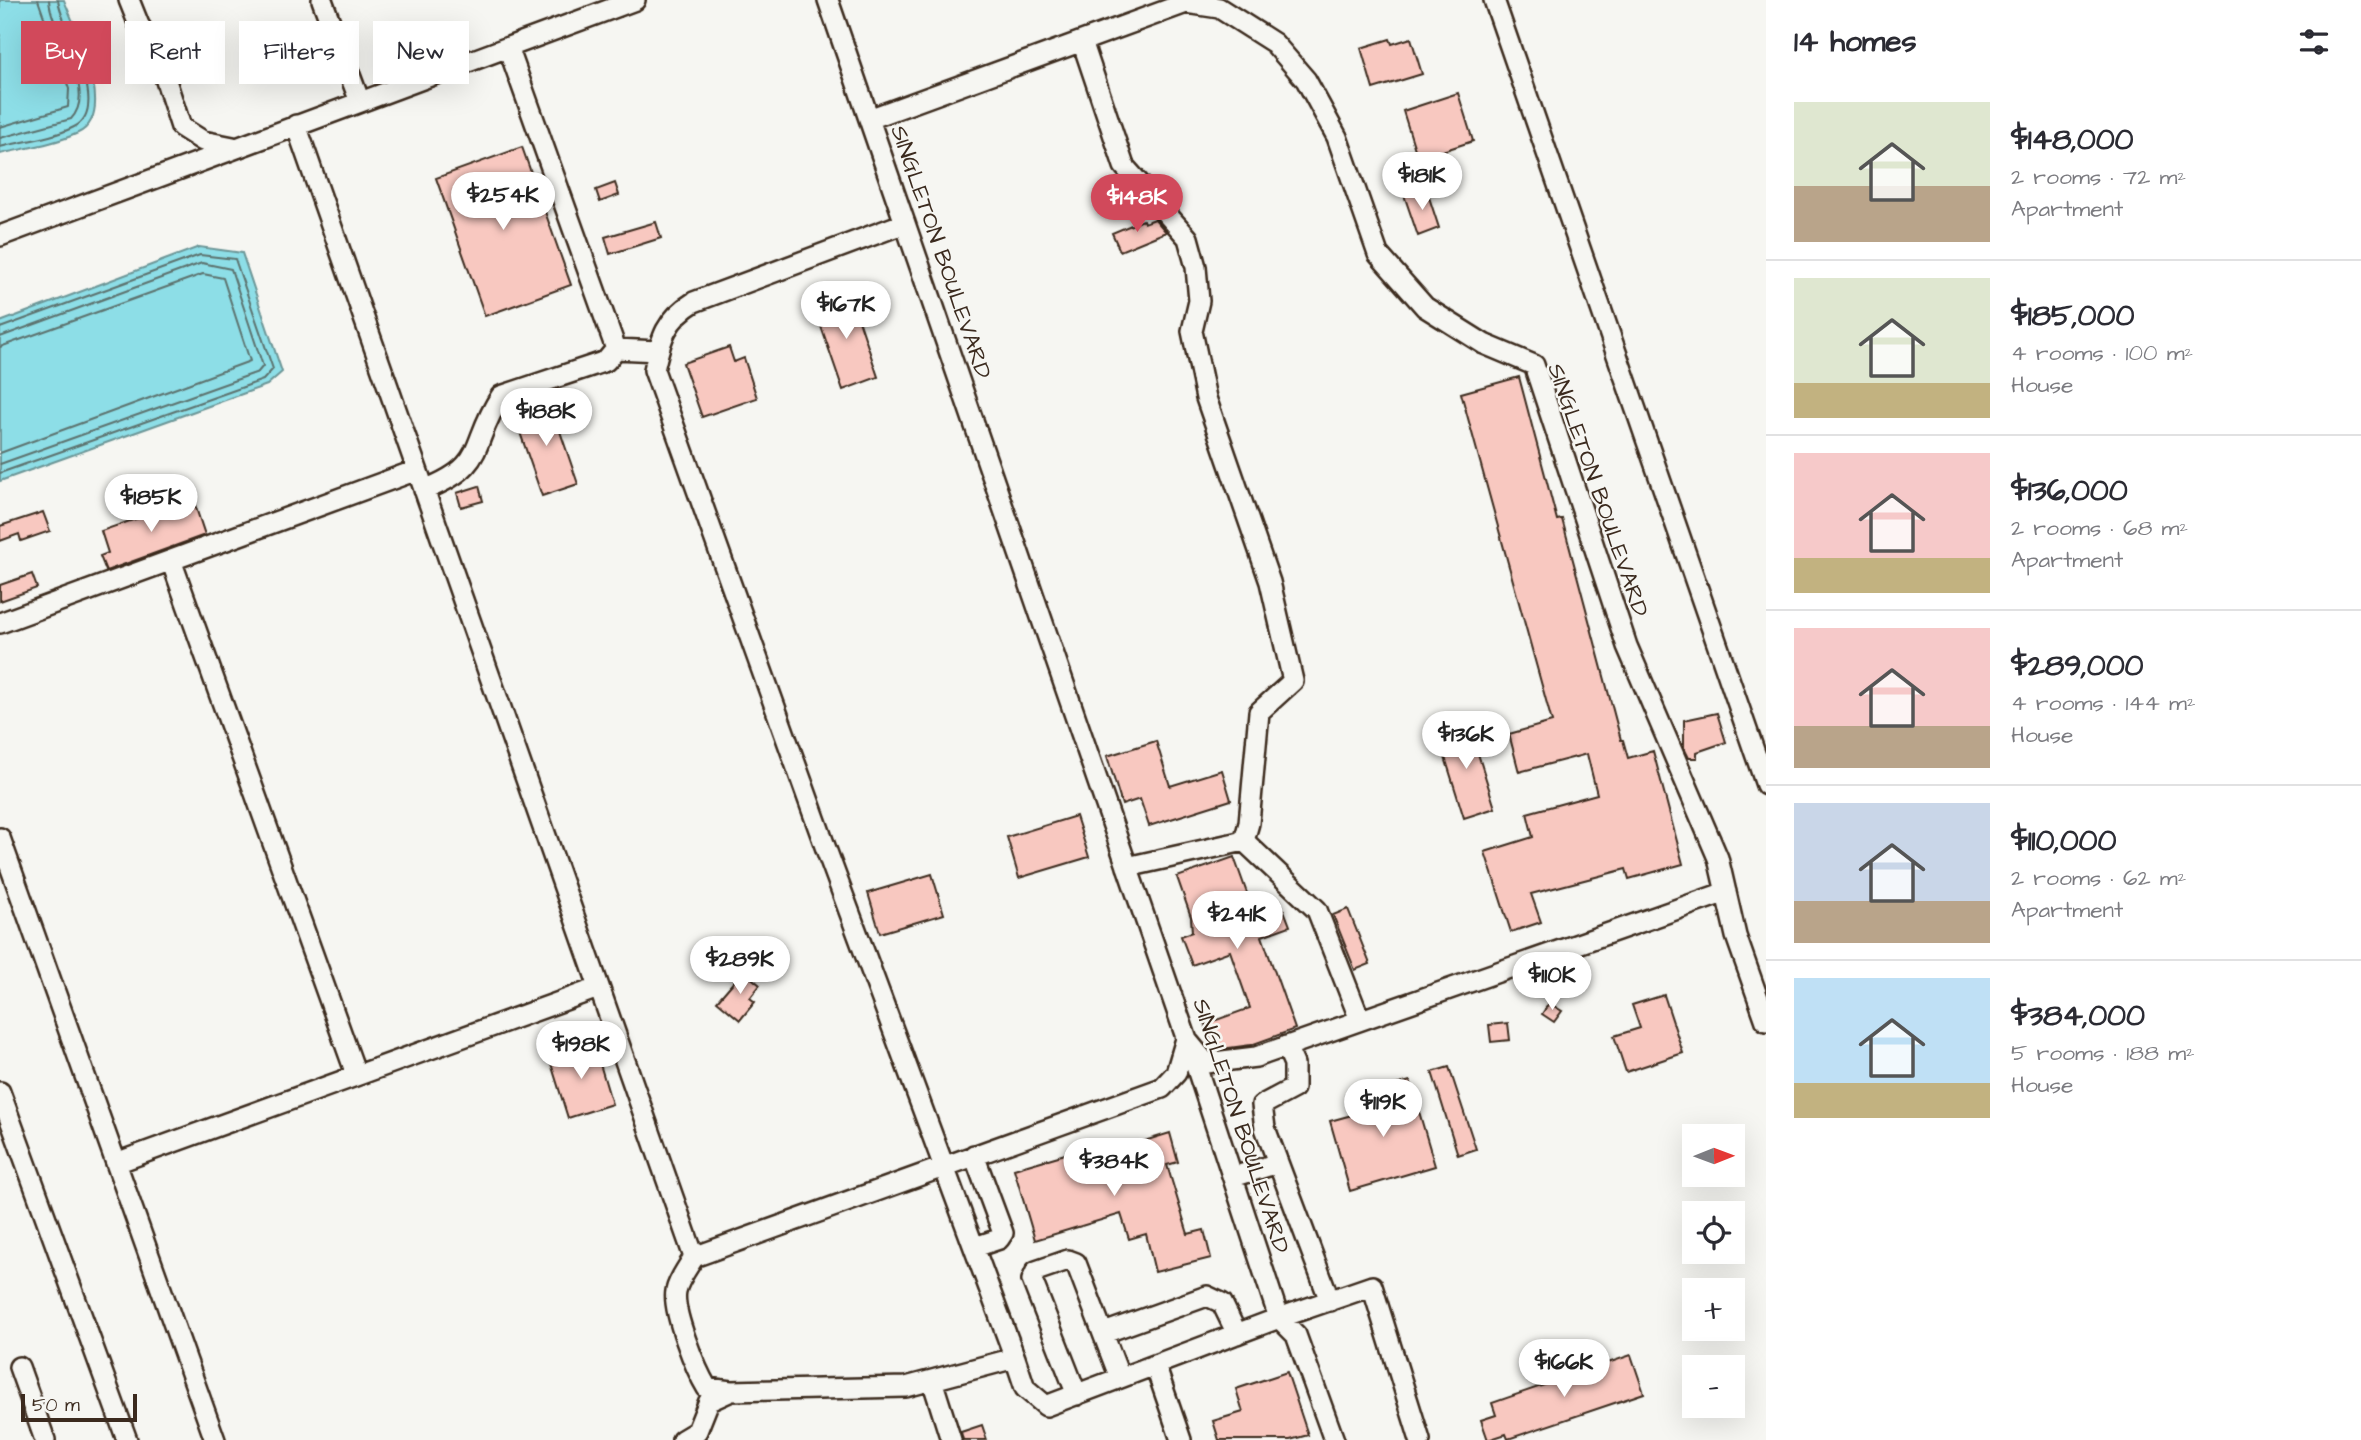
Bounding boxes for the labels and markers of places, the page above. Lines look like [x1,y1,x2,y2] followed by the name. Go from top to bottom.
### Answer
[1373,152,1471,212] pin: $181K
[454,173,552,232] pin: $254K
[1088,174,1186,234] pin: $148K
[797,282,895,341] pin: $167K
[497,388,595,448] pin: $188K
[102,475,200,534] pin: $185K
[1417,712,1515,771] pin: $136K
[1188,892,1286,951] pin: $241K
[691,936,789,996] pin: $289K
[1503,953,1601,1012] pin: $110K
[532,1021,630,1081] pin: $198K
[1334,1080,1432,1139] pin: $119K
[1065,1138,1163,1198] pin: $384K
[1515,1340,1613,1399] pin: $166K

